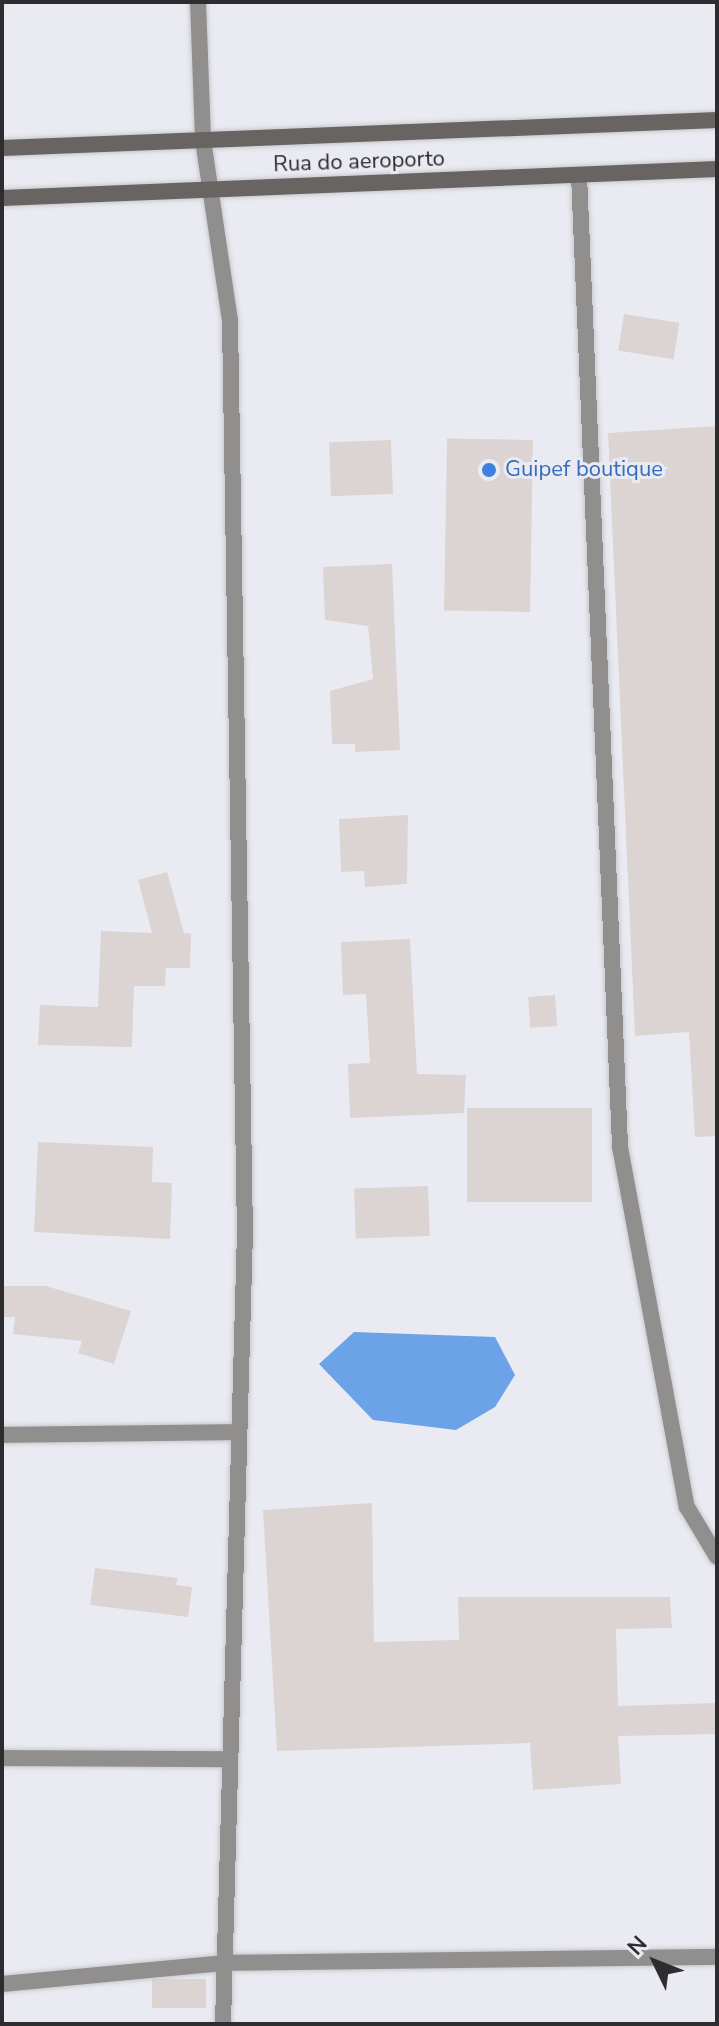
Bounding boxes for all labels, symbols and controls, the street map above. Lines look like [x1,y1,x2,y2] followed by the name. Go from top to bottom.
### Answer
[273,146,445,178] street label: Rua do aeroporto
[505,457,663,483] place label: Guipef boutique
[480,461,498,479] marker: Guipef boutique
[615,1922,695,2002] north arrow
[621,1929,654,1962] text: N

